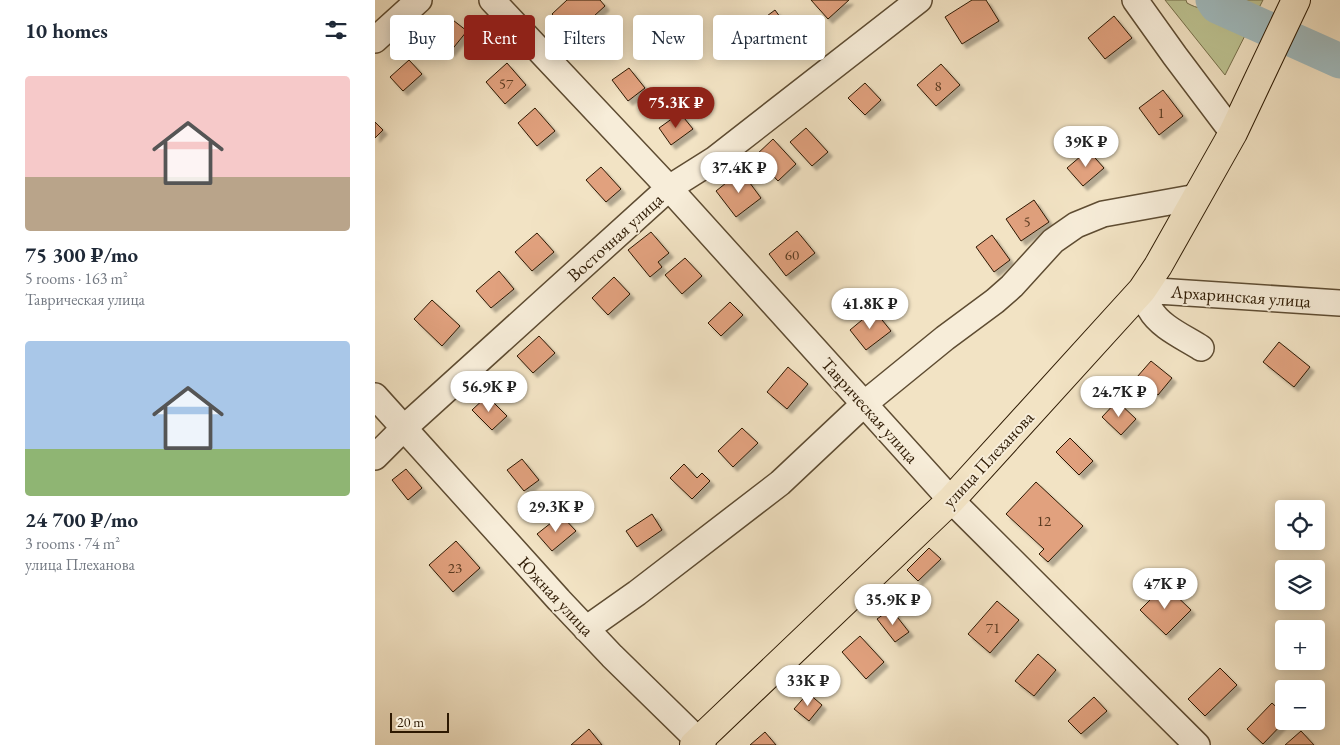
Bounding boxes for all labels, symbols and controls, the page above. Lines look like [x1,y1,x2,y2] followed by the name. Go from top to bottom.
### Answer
[390,15,454,60] chip: Buy
[464,15,535,60] chip: Rent
[545,15,623,60] chip: Filters
[633,15,703,60] chip: New
[713,15,825,60] chip: Apartment
[322,16,350,44] icon: filters
[25,17,108,44] text: 10 homes
[499,74,514,93] house number: 57
[934,76,942,95] house number: 8
[630,86,722,129] pin: 75.3K ₽
[648,92,704,113] text: 75.3K ₽
[1157,103,1165,122] house number: 1
[143,108,233,198] icon: home
[1051,126,1121,168] pin: 39K ₽
[1065,131,1107,152] text: 39K ₽
[693,152,785,194] pin: 37.4K ₽
[711,157,767,178] text: 37.4K ₽
[562,187,668,286] street label: Восточная улица
[1023,212,1031,231] house number: 5
[25,241,138,268] text: 75 300 ₽/mo
[785,245,799,264] house number: 60
[25,268,128,289] text: 5 rooms · 163 m²
[1169,280,1313,312] street label: Архаринская улица
[824,288,916,330] pin: 41.8K ₽
[25,289,145,310] text: Таврическая улица
[842,293,898,314] text: 41.8K ₽
[816,352,924,468] street label: Таврическая улица
[443,370,535,413] pin: 56.9K ₽
[143,373,233,463] icon: home
[461,376,517,397] text: 56.9K ₽
[1073,376,1165,418] pin: 24.7K ₽
[1091,381,1147,402] text: 24.7K ₽
[937,405,1039,512] street label: улица Плеханова
[510,490,602,533] pin: 29.3K ₽
[528,496,584,517] text: 29.3K ₽
[1275,500,1325,730] map controls
[1275,500,1325,550] button: locate
[25,506,138,533] text: 24 700 ₽/mo
[1037,511,1052,530] house number: 12
[25,533,120,554] text: 3 rooms · 74 m²
[513,551,600,642] street label: Южная улица
[25,554,135,575] text: улица Плеханова
[448,558,462,577] house number: 23
[1275,560,1325,610] button: layers
[1130,568,1200,610] pin: 47K ₽
[1144,573,1186,594] text: 47K ₽
[847,584,939,626] pin: 35.9K ₽
[865,589,921,610] text: 35.9K ₽
[986,618,1000,637] house number: 71
[1275,620,1325,670] button: +
[773,664,843,707] pin: 33K ₽
[787,670,829,691] text: 33K ₽
[1275,680,1325,730] button: −
[390,710,449,733] scale bar
[397,713,424,731] text: 20 m

